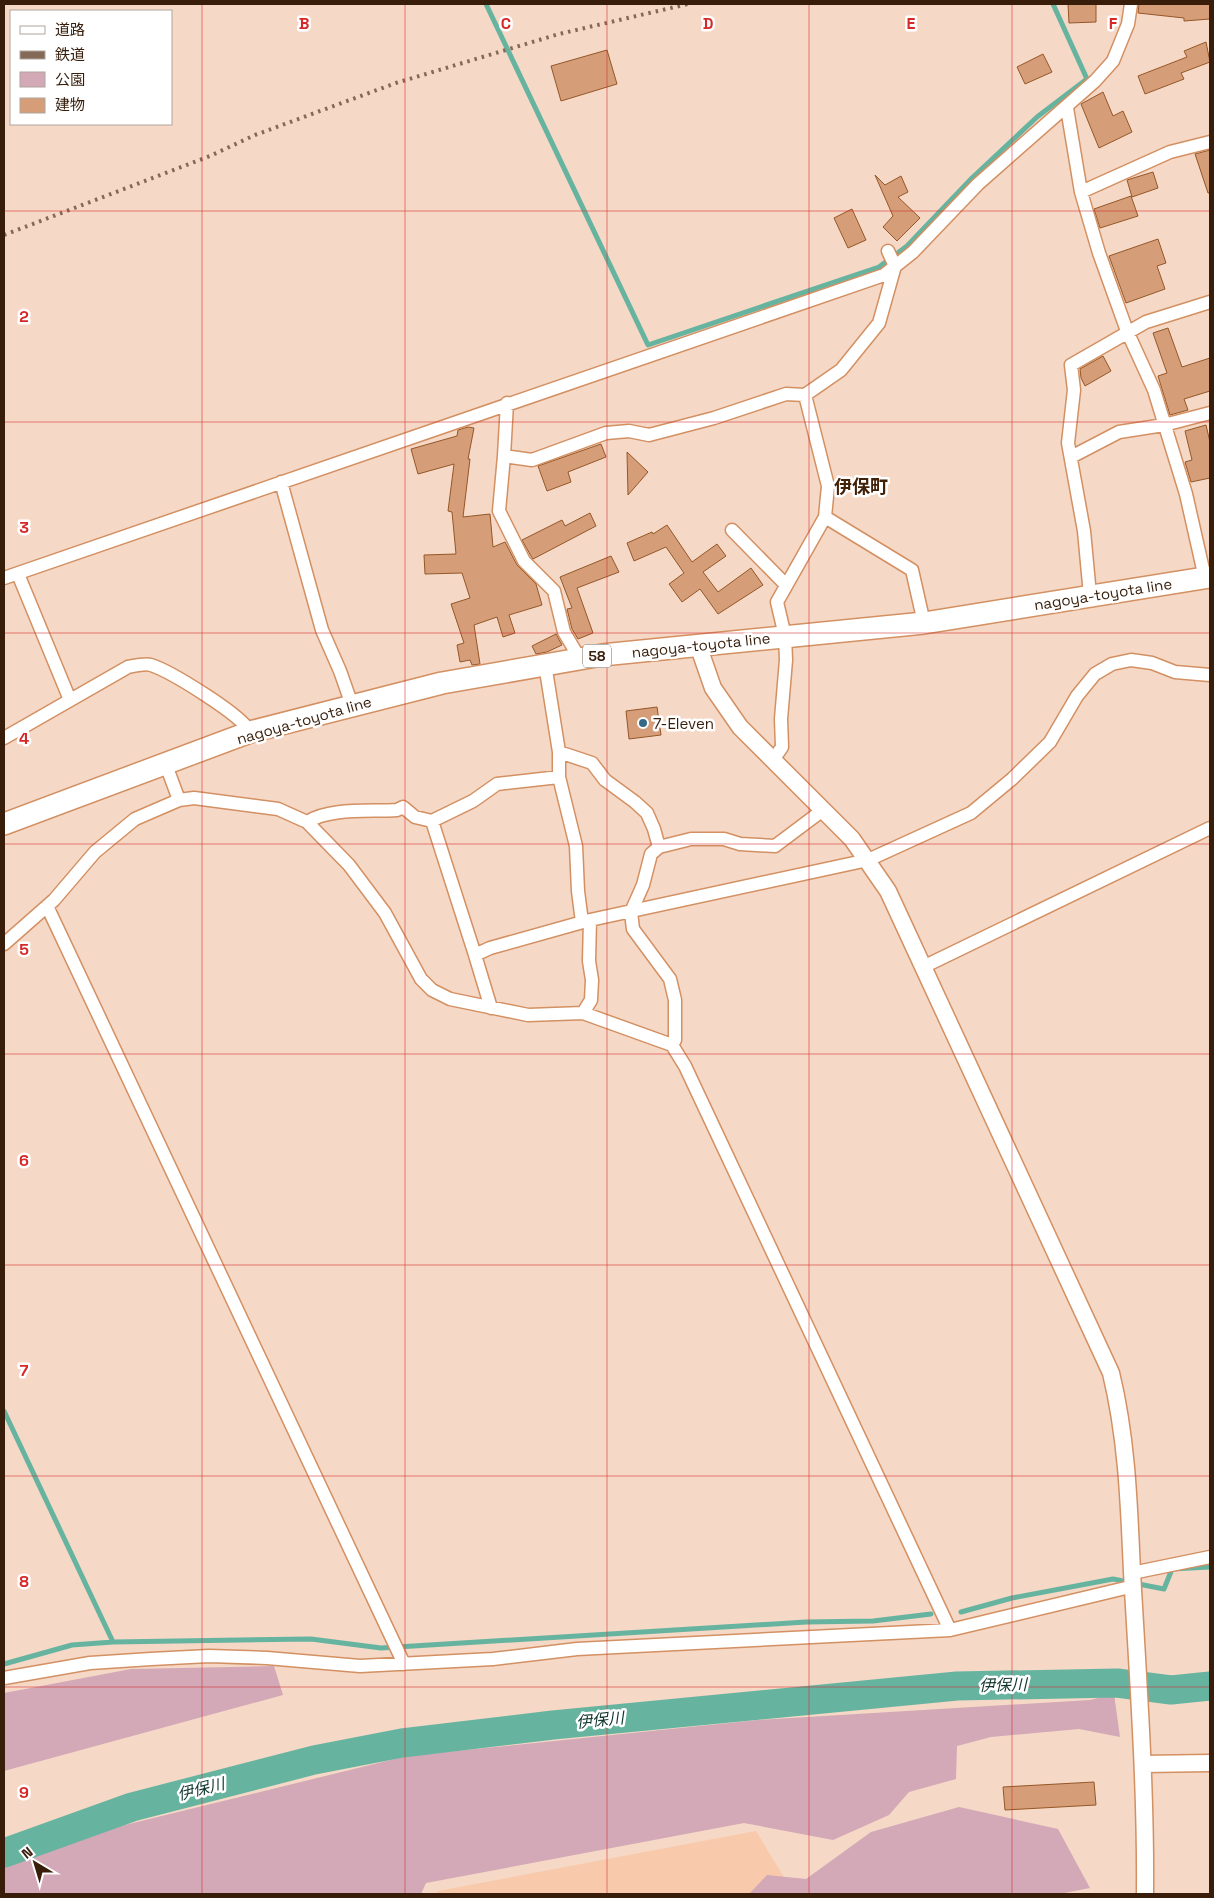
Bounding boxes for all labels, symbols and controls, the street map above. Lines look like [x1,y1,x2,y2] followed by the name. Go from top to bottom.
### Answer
[10,10,172,125] legend
[299,13,309,34] text: B
[501,13,511,34] text: C
[703,13,713,34] text: D
[907,13,916,34] text: E
[1109,13,1118,34] text: F
[55,20,85,39] text: 道路
[55,45,85,64] text: 鉄道
[55,70,85,89] text: 公園
[55,95,85,114] text: 建物
[19,306,29,327] text: 2
[834,475,888,498] district label: 伊保町
[19,517,29,538] text: 3
[1033,574,1173,614] street label: nagoya-toyota line
[631,628,771,662] street label: nagoya-toyota line
[583,644,611,668] road number: 58
[234,692,374,748] street label: nagoya-toyota line
[653,714,714,733] place label: 7-Eleven
[637,717,649,729] marker: 7-Eleven
[19,728,29,749] text: 4
[19,939,29,960] text: 5
[19,1150,29,1171] text: 6
[20,1360,29,1381] text: 7
[19,1571,29,1592] text: 8
[979,1674,1029,1696] water label: 伊保川
[575,1707,627,1733] water label: 伊保川
[175,1773,229,1805] water label: 伊保川
[19,1782,29,1803] text: 9
[10,1838,60,1888] north arrow
[18,1843,36,1863] text: N

